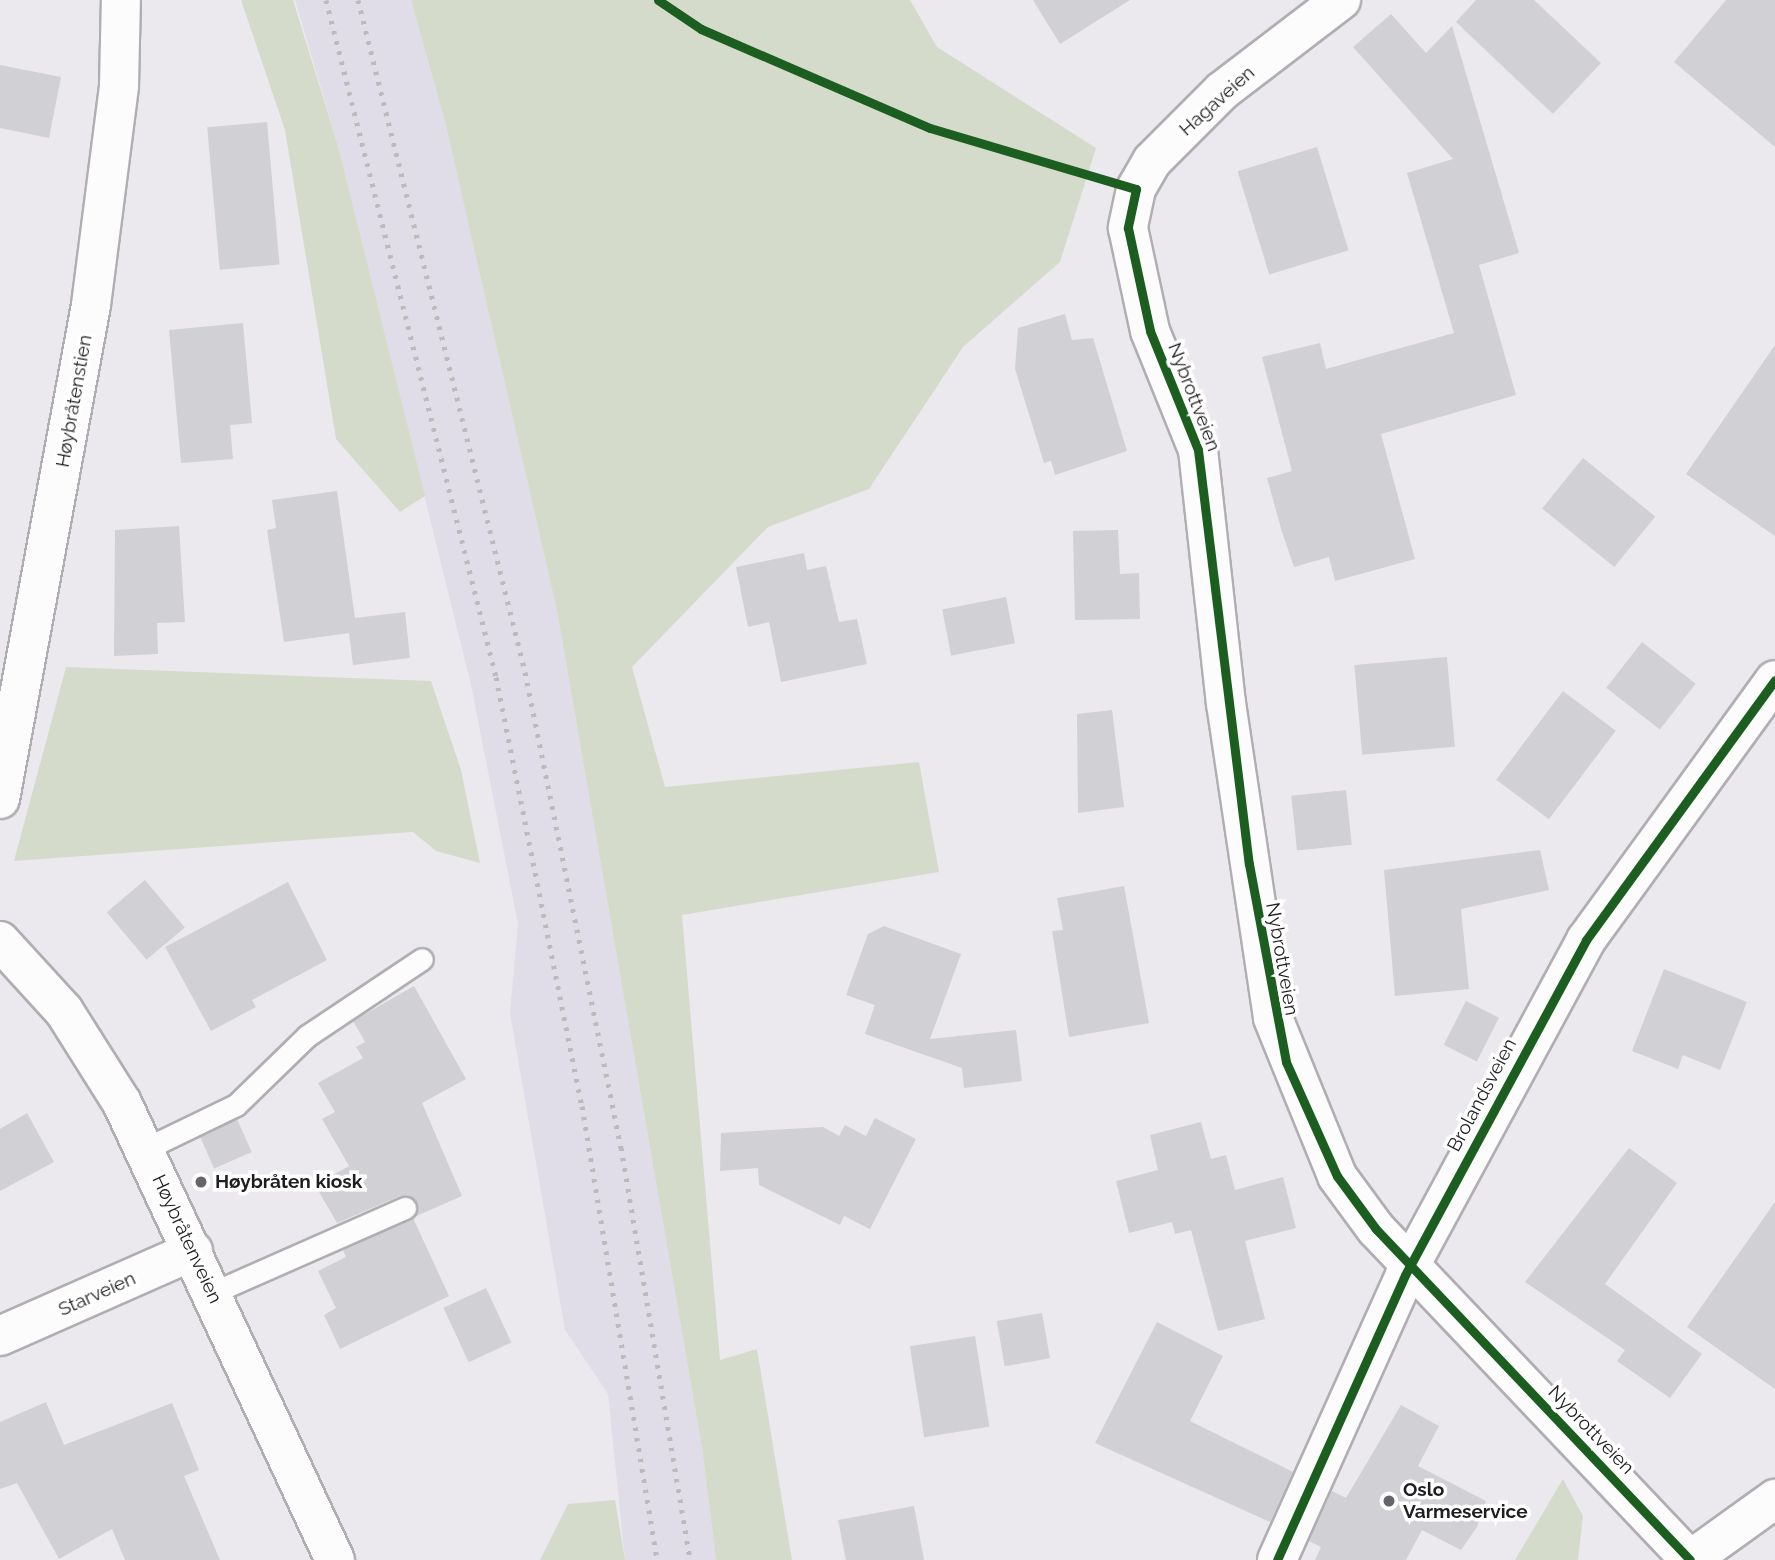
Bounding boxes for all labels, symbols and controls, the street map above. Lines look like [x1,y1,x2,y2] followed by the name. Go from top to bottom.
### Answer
[1175,61,1259,141] street label: Hagaveien
[51,333,97,469] street label: Høybråtenstien
[1163,340,1225,454] street label: Nybrottveien
[1261,901,1303,1017] street label: Nybrottveien
[1443,1034,1521,1156] street label: Brolandsveien
[147,1171,227,1307] street label: Høybråtenveien
[215,1171,362,1193] place label: Høybråten kiosk
[193,1174,209,1190] marker: Høybråten kiosk
[55,1267,139,1321] street label: Starveien
[1543,1381,1639,1479] street label: Nybrottveien
[1403,1479,1528,1523] place label: Oslo Varmeservice
[1381,1493,1397,1509] marker: Oslo Varmeservice

